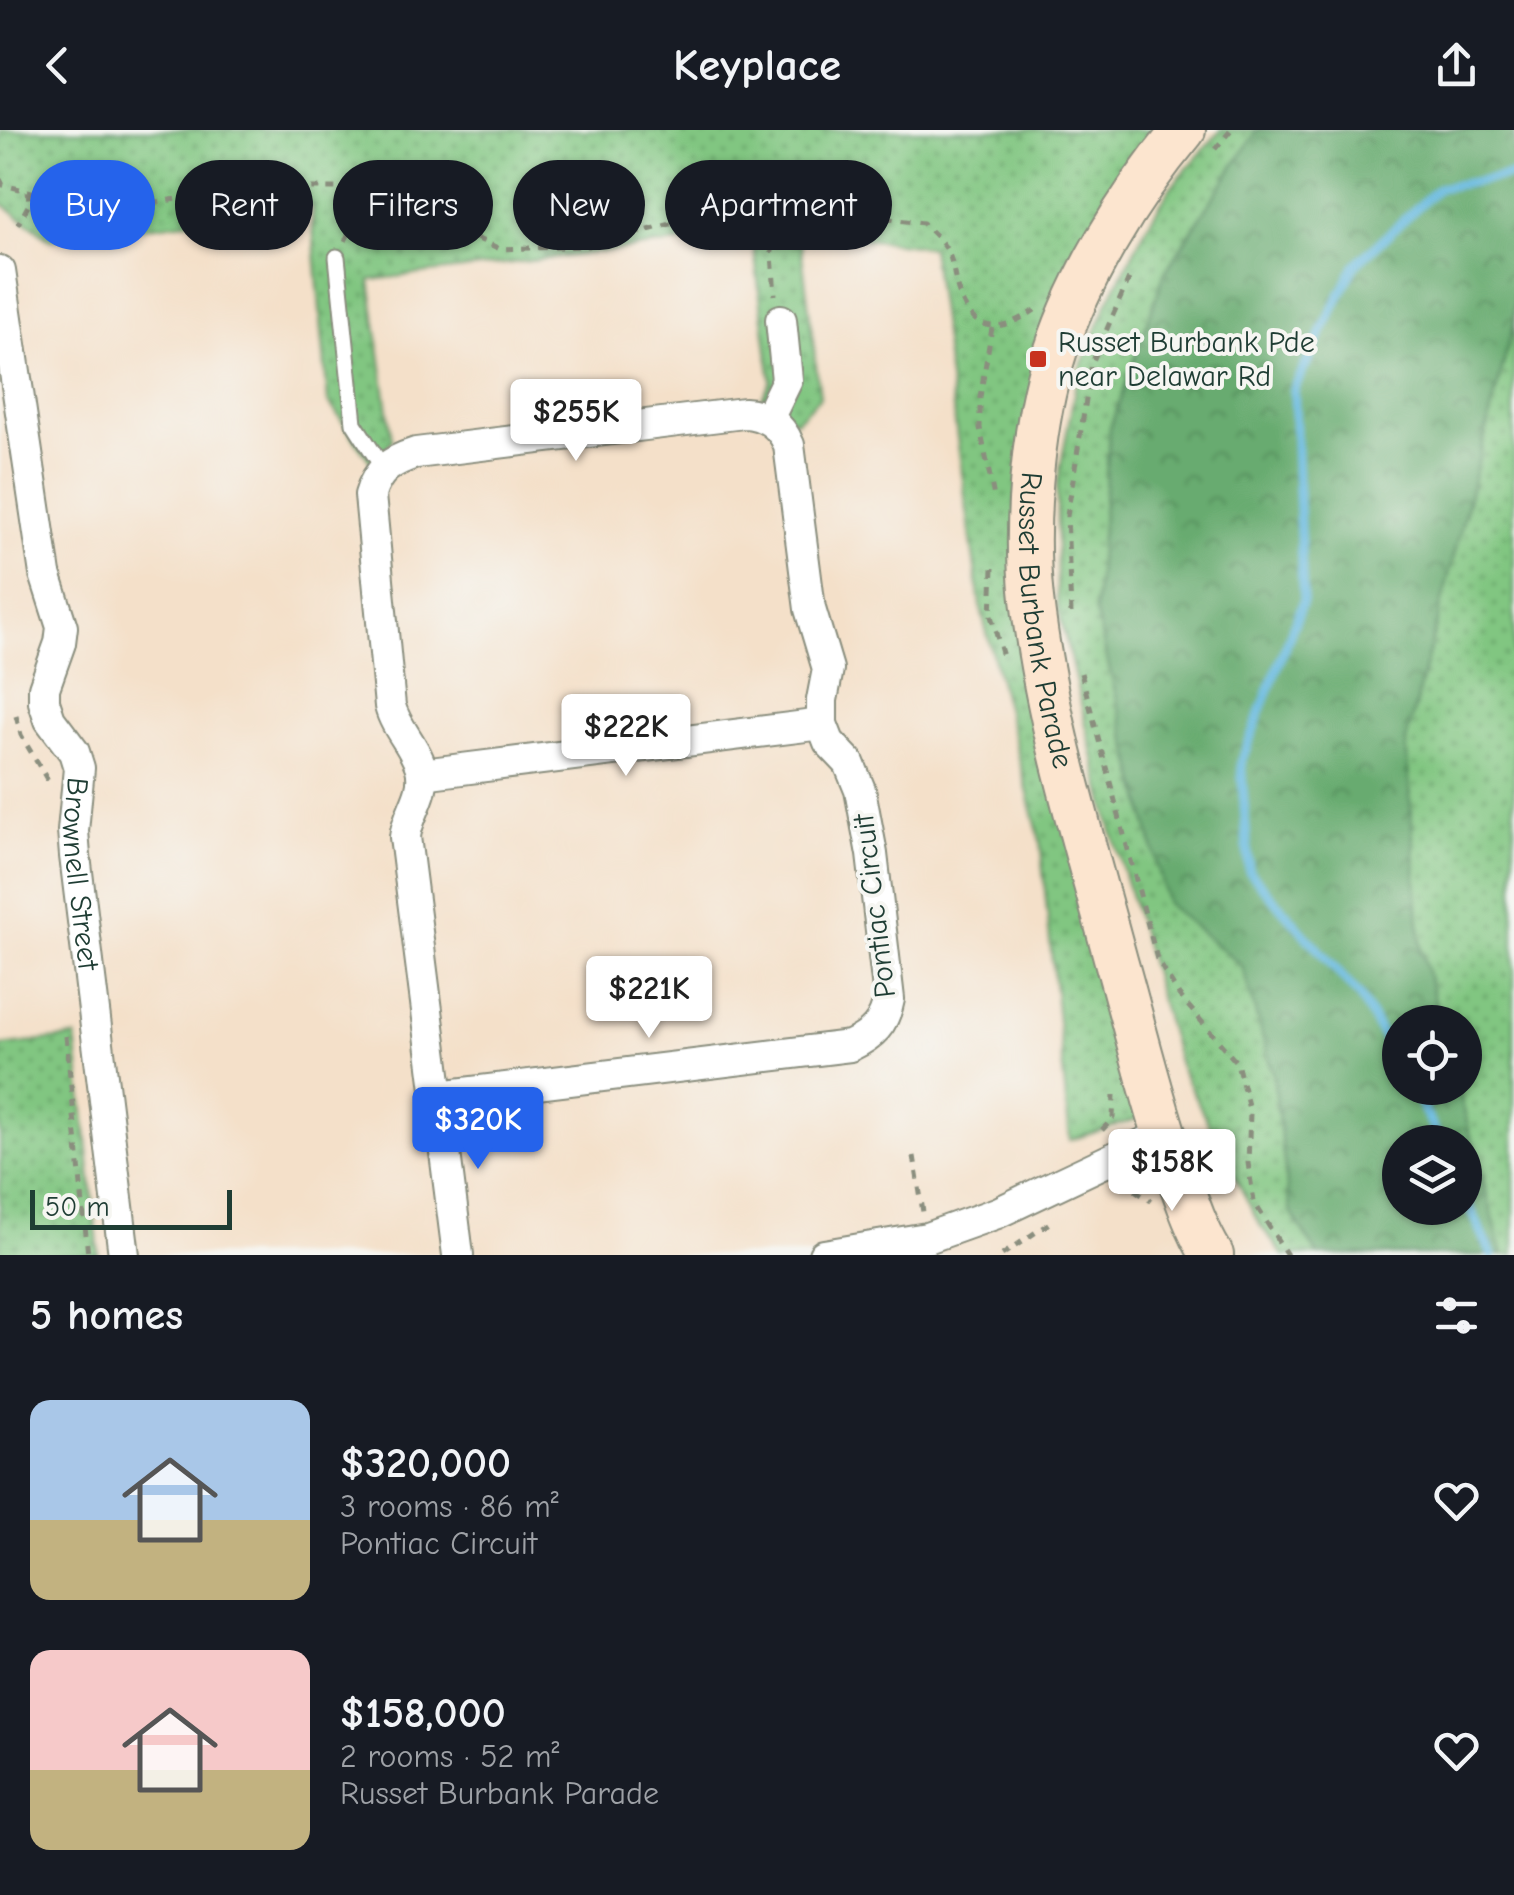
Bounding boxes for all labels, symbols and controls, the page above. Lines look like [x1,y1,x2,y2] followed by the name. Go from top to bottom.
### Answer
[30,38,85,93] icon: back
[1429,38,1484,93] icon: share
[673,39,841,91] text: Keyplace
[30,160,155,250] chip: Buy
[175,160,313,250] chip: Rent
[333,160,493,250] chip: Filters
[513,160,645,250] chip: New
[665,160,892,250] chip: Apartment
[1058,325,1315,394] place label: Russet Burbank Pde near Delawar Rd
[1027,348,1049,370] marker: Russet Burbank Pde near Delawar Rd
[506,379,646,464] pin: $255K
[532,393,620,430] text: $255K
[1011,470,1080,772] street label: Russet Burbank Parade
[556,694,696,779] pin: $222K
[583,708,669,745] text: $222K
[54,776,106,974] street label: Brownell Street
[846,811,903,1000] street label: Pontiac Circuit
[579,956,719,1041] pin: $221K
[608,970,690,1007] text: $221K
[1382,1005,1482,1225] map controls
[1382,1005,1482,1105] button: locate
[408,1087,548,1172] pin: $320K
[434,1101,522,1138] text: $320K
[1382,1125,1482,1225] button: layers
[1102,1129,1242,1214] pin: $158K
[1130,1143,1214,1180] text: $158K
[30,1185,232,1230] scale bar
[45,1191,110,1223] text: 50 m
[1429,1288,1484,1343] icon: filters
[30,1291,183,1340] text: 5 homes
[340,1439,511,1488] text: $320,000
[110,1440,230,1560] icon: home
[1429,1473,1484,1528] icon: heart
[340,1488,559,1525] text: 3 rooms · 86 m²
[340,1525,537,1562] text: Pontiac Circuit
[340,1689,506,1738] text: $158,000
[110,1690,230,1810] icon: home
[1429,1723,1484,1778] icon: heart
[340,1738,559,1775] text: 2 rooms · 52 m²
[340,1775,659,1812] text: Russet Burbank Parade

